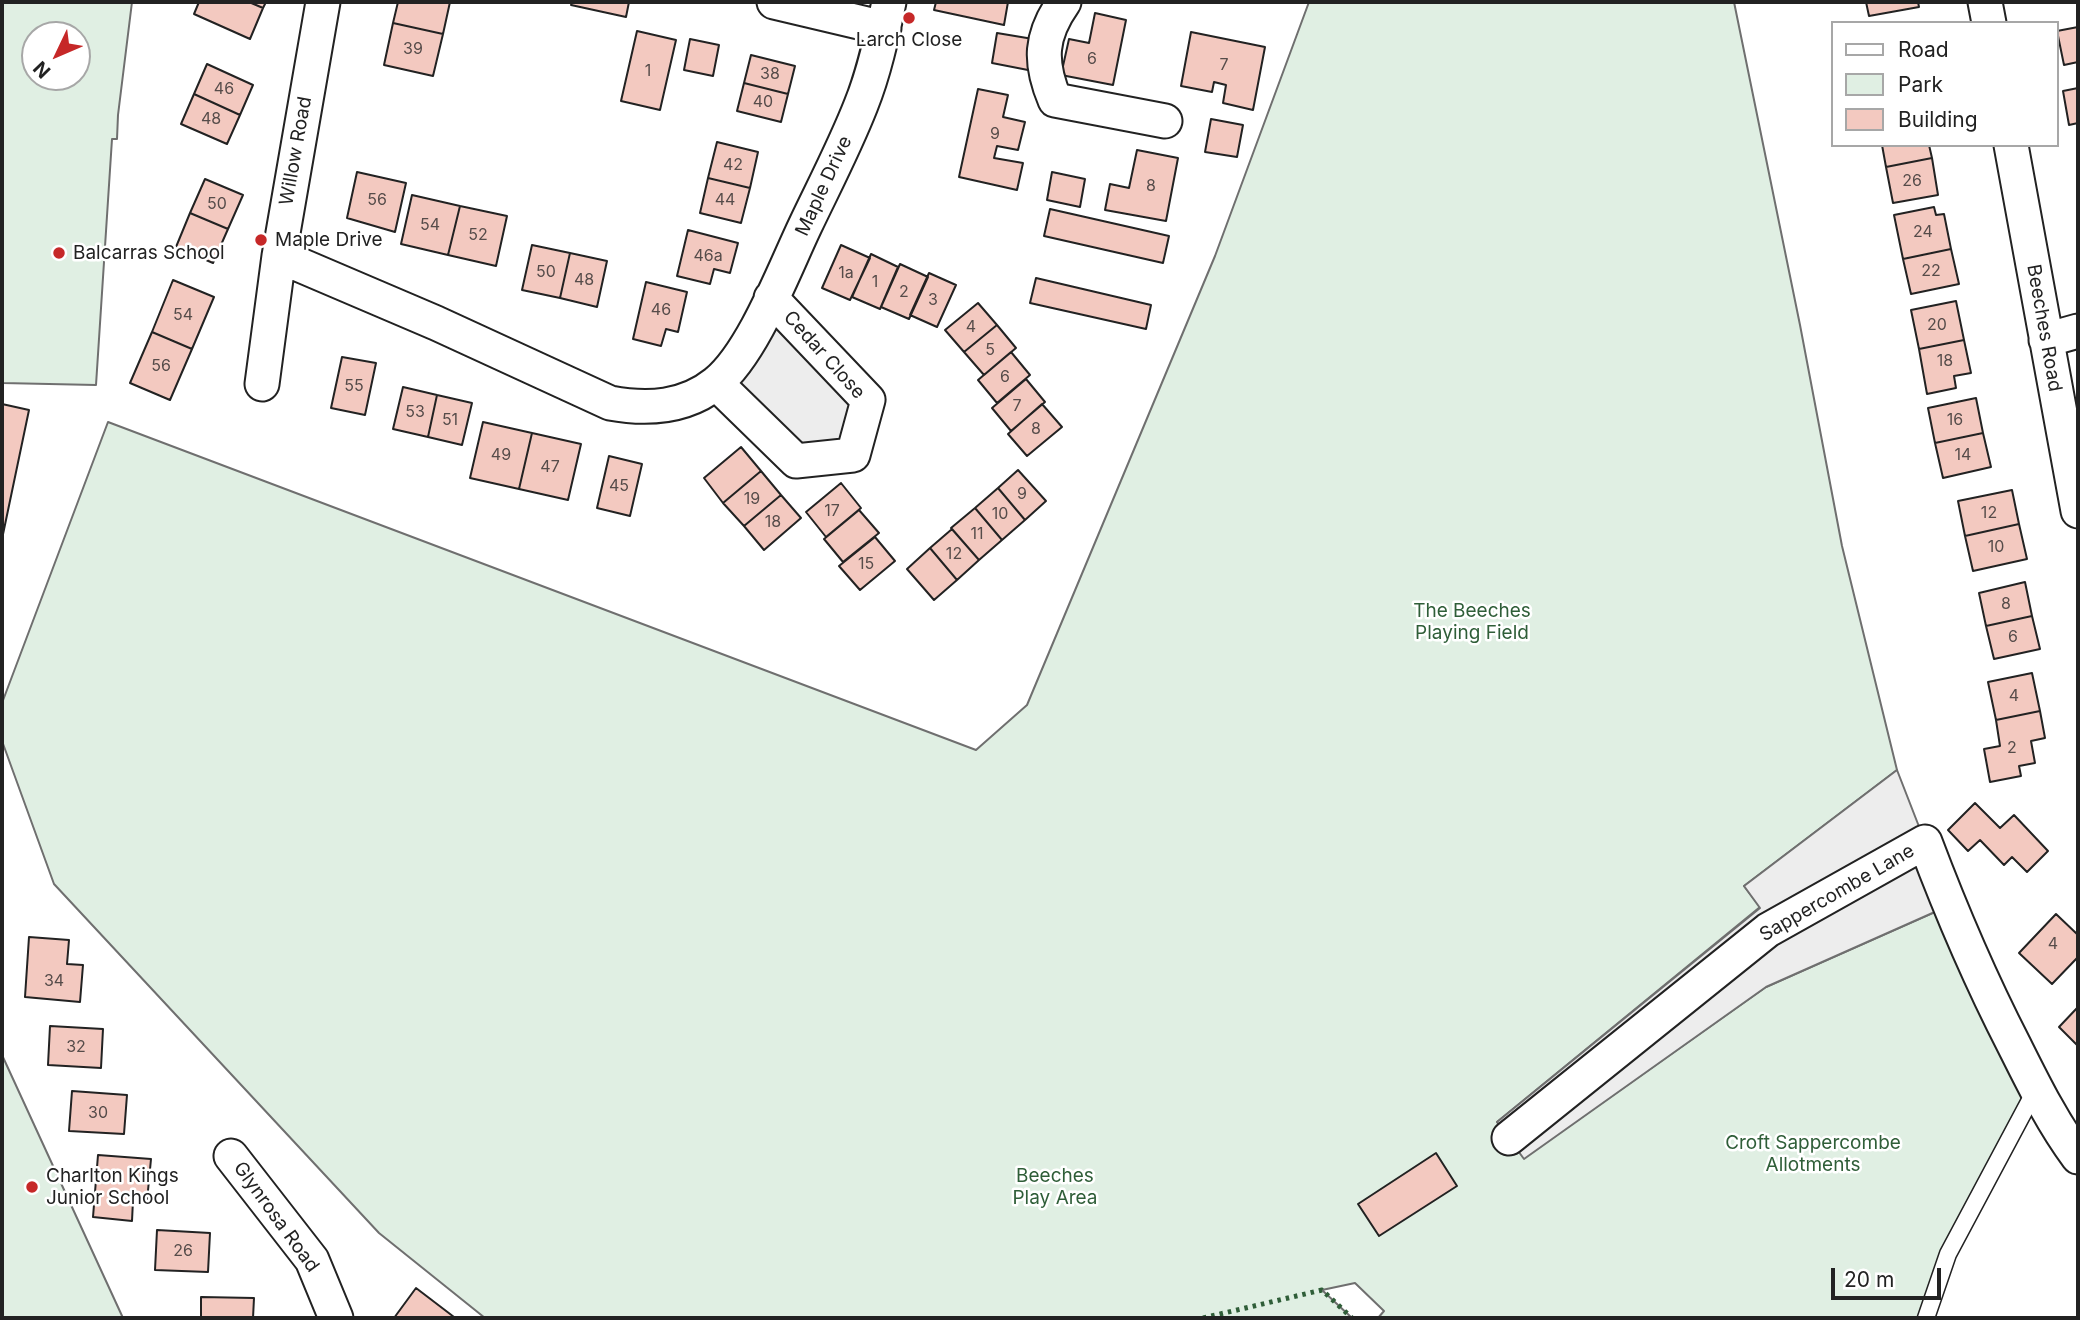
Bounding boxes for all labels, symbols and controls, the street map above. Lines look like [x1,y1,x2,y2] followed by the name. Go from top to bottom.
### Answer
[901,10,917,26] marker: Larch Close
[21,21,91,91] north arrow
[1832,21,2059,147] legend
[856,29,962,51] place label: Larch Close
[1898,37,1949,62] text: Road
[403,39,423,59] house number: 39
[1087,49,1097,69] house number: 6
[1219,55,1229,75] house number: 7
[29,56,55,83] text: N
[645,61,651,81] house number: 1
[760,64,780,84] house number: 38
[1898,72,1943,97] text: Park
[214,79,234,99] house number: 46
[753,92,773,112] house number: 40
[275,95,317,207] street label: Willow Road
[1898,107,1978,132] text: Building
[201,109,221,129] house number: 48
[990,124,1000,144] house number: 9
[791,132,857,240] street label: Maple Drive
[723,155,743,175] house number: 42
[1902,171,1922,191] house number: 26
[1146,176,1156,196] house number: 8
[367,190,387,210] house number: 56
[715,190,735,210] house number: 44
[207,194,227,214] house number: 50
[420,215,440,235] house number: 54
[1913,222,1933,242] house number: 24
[468,225,488,245] house number: 52
[275,229,383,251] place label: Maple Drive
[253,232,269,248] marker: Maple Drive
[73,242,225,264] place label: Balcarras School
[51,245,67,261] marker: Balcarras School
[693,246,723,266] house number: 46a
[1921,261,1941,281] house number: 22
[536,262,556,282] house number: 50
[838,263,854,283] house number: 1a
[2022,263,2066,393] street label: Beeches Road
[574,270,594,290] house number: 48
[872,272,878,292] house number: 1
[899,282,909,302] house number: 2
[928,290,938,310] house number: 3
[651,300,671,320] house number: 46
[173,305,193,325] house number: 54
[778,306,870,404] street label: Cedar Close
[1927,315,1947,335] house number: 20
[966,317,976,337] house number: 4
[985,340,995,360] house number: 5
[1937,351,1953,371] house number: 18
[151,356,171,376] house number: 56
[1000,367,1010,387] house number: 6
[344,376,364,396] house number: 55
[1012,396,1022,416] house number: 7
[405,402,425,422] house number: 53
[442,410,458,430] house number: 51
[1947,410,1963,430] house number: 16
[1031,419,1041,439] house number: 8
[491,445,511,465] house number: 49
[1955,445,1971,465] house number: 14
[540,457,560,477] house number: 47
[609,476,629,496] house number: 45
[1017,484,1027,504] house number: 9
[744,489,760,509] house number: 19
[824,501,840,521] house number: 17
[1981,503,1997,523] house number: 12
[992,504,1008,524] house number: 10
[765,512,781,532] house number: 18
[970,524,984,544] house number: 11
[1988,537,2004,557] house number: 10
[946,544,962,564] house number: 12
[858,554,874,574] house number: 15
[2001,594,2011,614] house number: 8
[1413,600,1531,644] park label: The Beeches Playing Field
[2008,627,2018,647] house number: 6
[2009,686,2019,706] house number: 4
[2007,738,2017,758] house number: 2
[1756,839,1918,947] street label: Sappercombe Lane
[2048,934,2058,954] house number: 4
[44,971,64,991] house number: 34
[66,1037,86,1057] house number: 32
[88,1103,108,1123] house number: 30
[1725,1132,1901,1176] park label: Croft Sappercombe Allotments
[228,1157,324,1277] street label: Glynrosa Road
[46,1165,179,1209] place label: Charlton Kings Junior School
[1012,1165,1098,1209] park label: Beeches Play Area
[24,1179,40,1195] marker: Charlton Kings Junior School
[173,1241,193,1261] house number: 26
[1835,1254,1945,1298] scale bar
[1844,1267,1894,1292] text: 20 m

